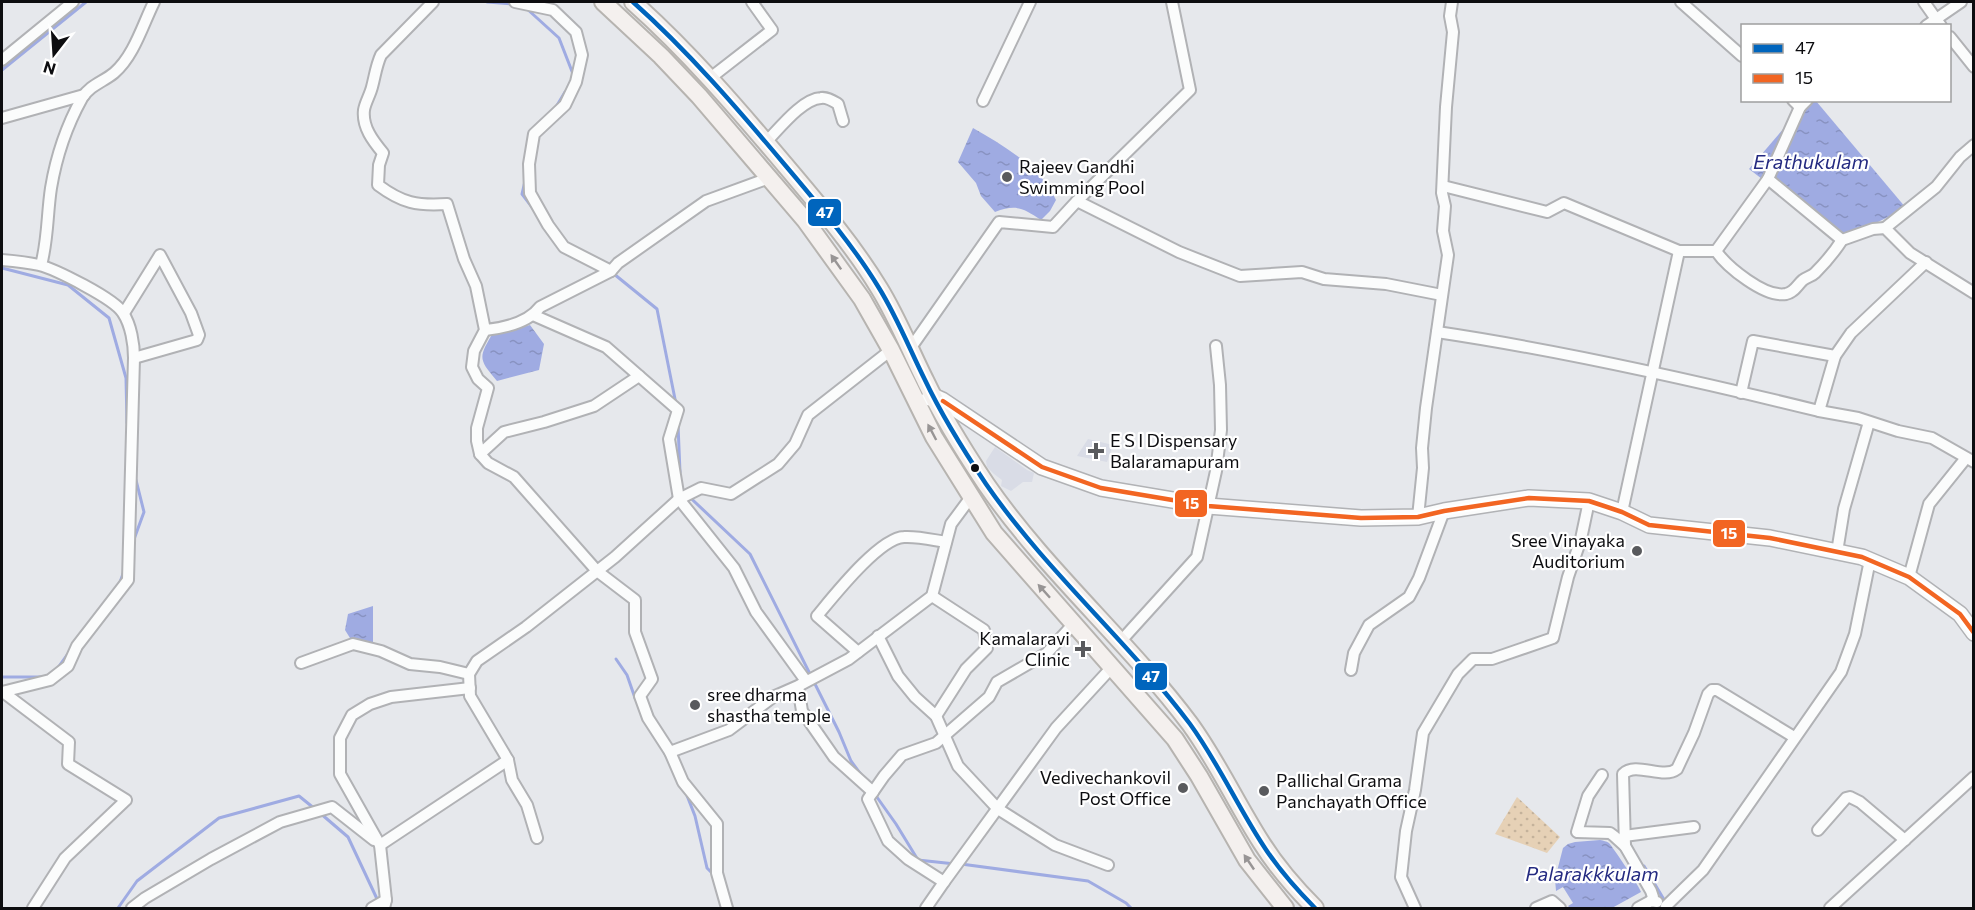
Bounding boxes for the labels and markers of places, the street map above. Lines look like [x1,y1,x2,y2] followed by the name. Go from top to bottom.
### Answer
[1019,155,1145,198] place label: Rajeev Gandhi Swimming Pool
[1000,170,1014,184] marker: Rajeev Gandhi Swimming Pool
[1110,429,1239,472] place label: E S I Dispensary Balaramapuram
[1087,442,1105,460] marker: E S I Dispensary Balaramapuram
[969,462,981,474] unlabelled marker
[1511,529,1625,572] place label: Sree Vinayaka Auditorium
[1630,544,1644,558] marker: Sree Vinayaka Auditorium
[979,627,1070,670] place label: Kamalaravi Clinic
[1074,640,1092,658] marker: Kamalaravi Clinic
[707,683,831,726] place label: sree dharma shastha temple
[688,698,702,712] marker: sree dharma shastha temple
[1040,766,1171,809] place label: Vedivechankovil Post Office
[1276,769,1427,812] place label: Pallichal Grama Panchayath Office
[1176,781,1190,795] marker: Vedivechankovil Post Office
[1257,784,1271,798] marker: Pallichal Grama Panchayath Office

